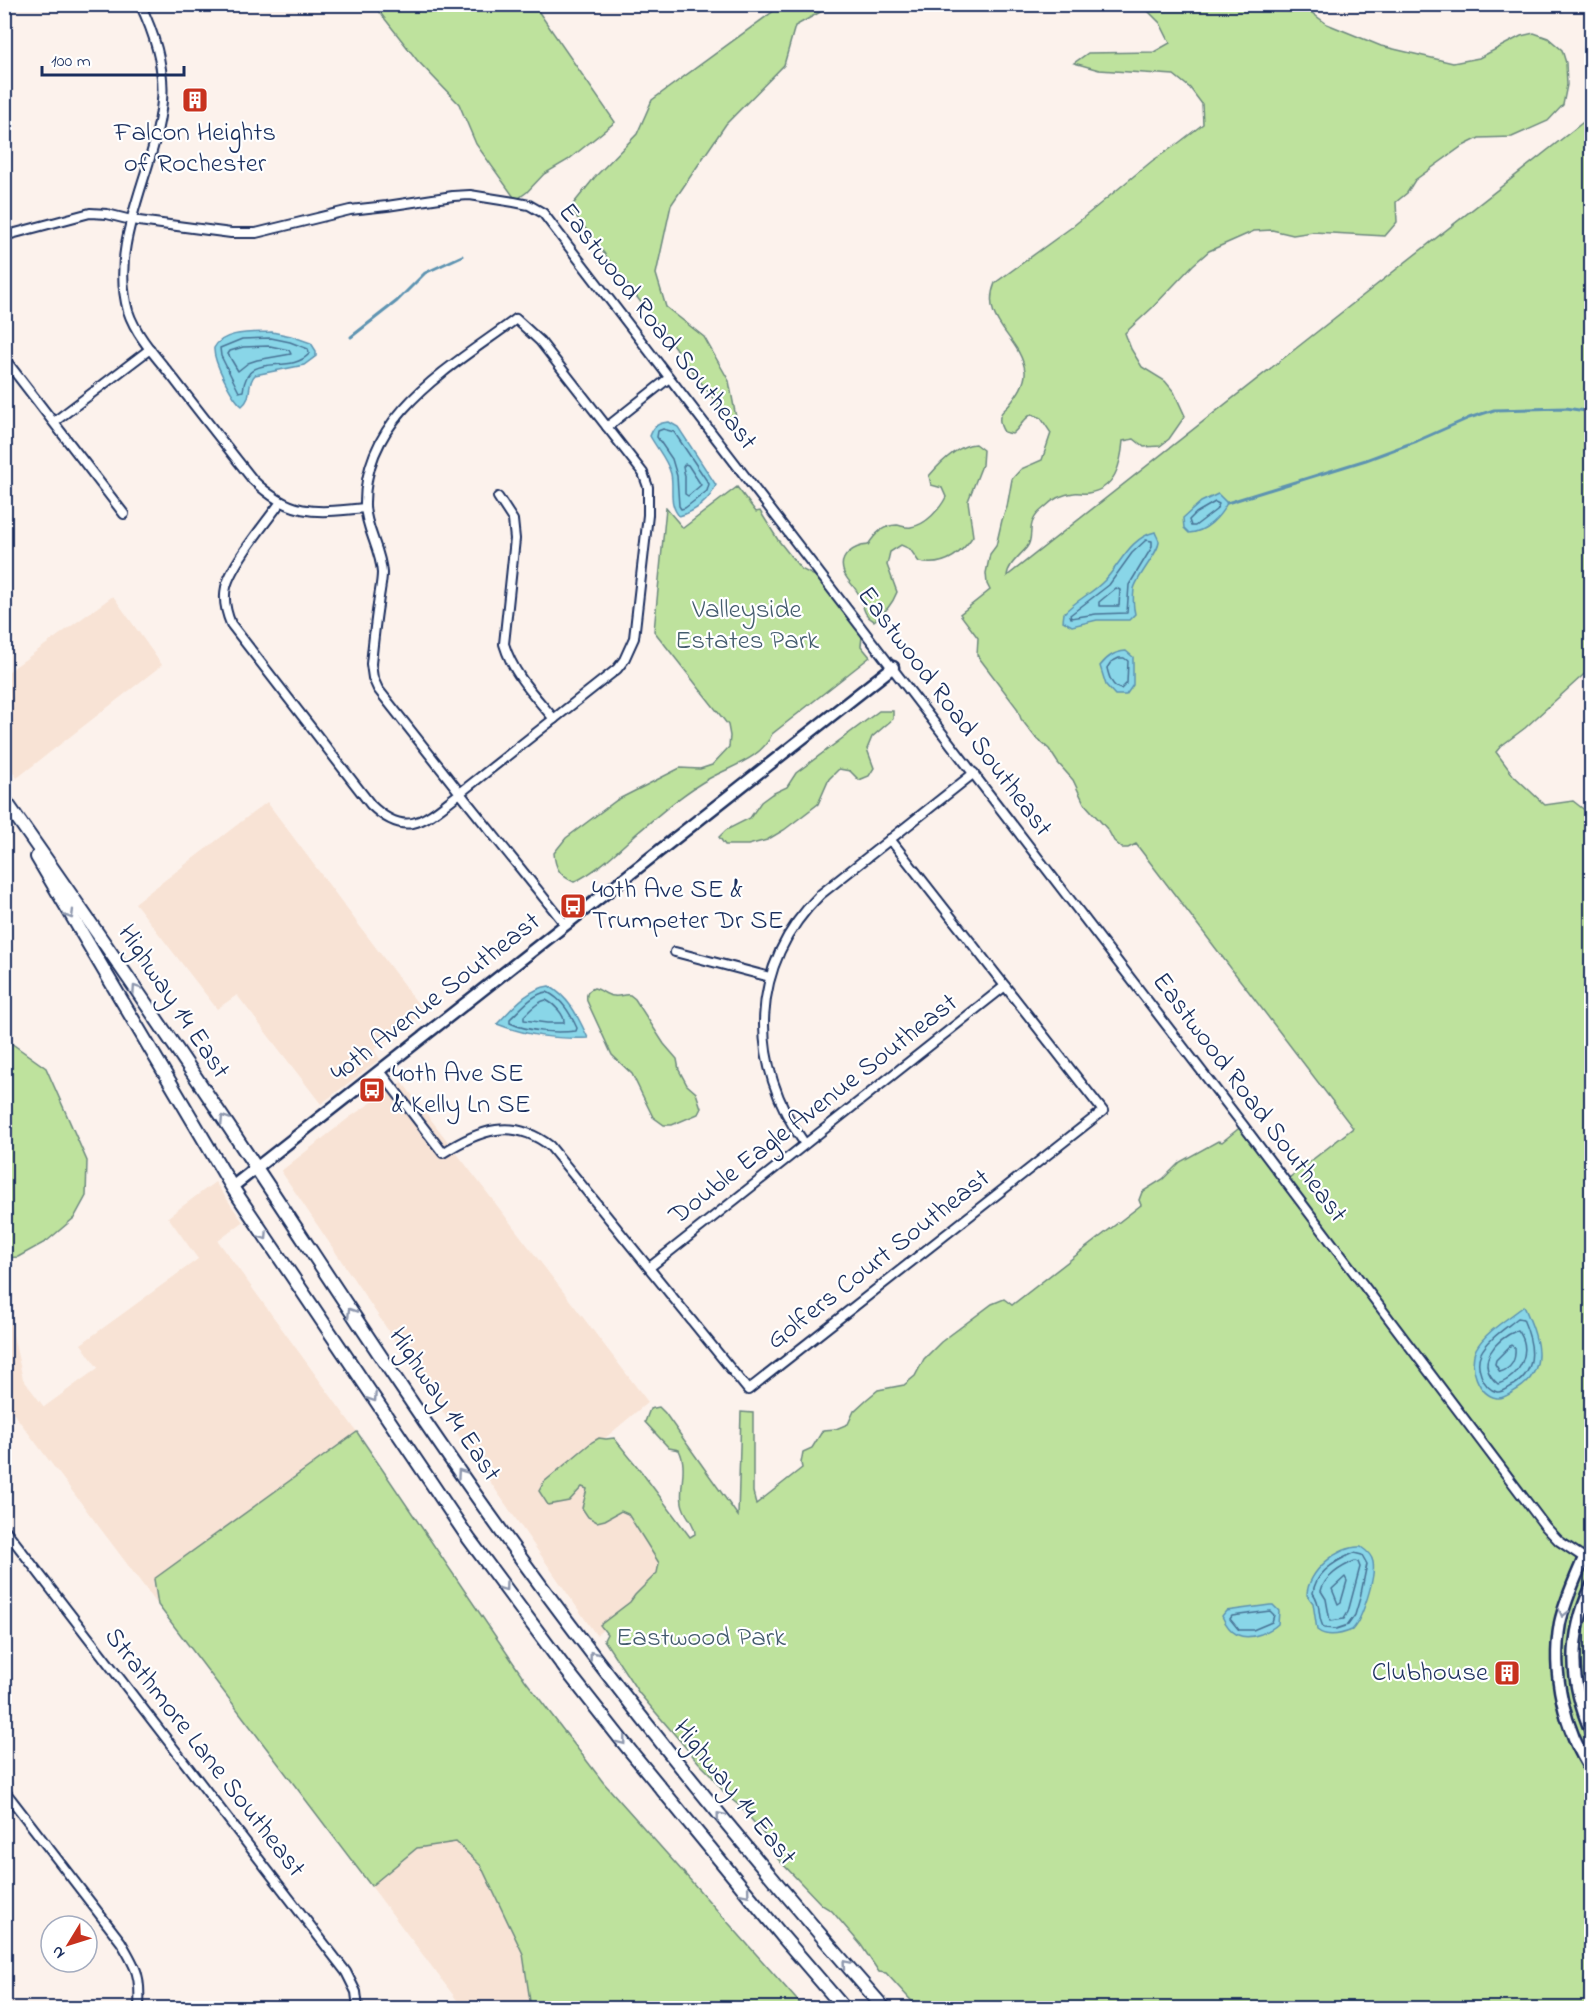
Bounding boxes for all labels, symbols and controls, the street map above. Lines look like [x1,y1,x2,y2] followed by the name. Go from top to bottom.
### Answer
[42,39,184,77] scale bar
[51,49,91,75] text: 100 m
[180,85,210,115] building icon: Falcon Heights of Rochester
[113,114,276,184] place label: Falcon Heights of Rochester
[548,195,766,459] street label: Eastwood Road Southeast
[847,579,1061,845] street label: Eastwood Road Southeast
[675,591,819,661] park label: Valleyside Estates Park
[592,871,784,941] place label: 40th Ave SE & Trumpeter Dr SE
[558,891,588,921] bus stop icon: 40th Ave SE & Trumpeter Dr SE
[323,904,549,1092] street label: 40th Avenue Southeast
[63,909,75,919] one-way arrow
[107,917,239,1087] street label: Highway 14 East
[1142,965,1356,1231] street label: Eastwood Road Southeast
[132,984,143,995] one-way arrow
[661,985,967,1236] street label: Double Eagle Avenue Southeast
[392,1055,531,1125] place label: 40th Ave SE & Kelly Ln SE
[357,1075,387,1105] bus stop icon: 40th Ave SE & Kelly Ln SE
[220,1115,231,1126] one-way arrow
[759,1160,999,1360] street label: Golfers Court Southeast
[257,1229,268,1240] one-way arrow
[347,1308,358,1319] one-way arrow
[378,1320,510,1490] street label: Highway 14 East
[366,1391,377,1402] one-way arrow
[457,1469,468,1480] one-way arrow
[497,1580,508,1591] one-way arrow
[1558,1607,1570,1617] one-way arrow
[616,1619,786,1658] park label: Eastwood Park
[94,1620,314,1886] street label: Strathmore Lane Southeast
[590,1650,601,1661] one-way arrow
[1372,1654,1489,1693] place label: Clubhouse
[1492,1658,1522,1688] building icon: Clubhouse
[663,1711,805,1875] street label: Highway 14 East
[615,1735,626,1746] one-way arrow
[716,1811,727,1822] one-way arrow
[738,1886,749,1897] one-way arrow
[39,1914,99,1974] north arrow
[46,1940,72,1964] text: N
[842,1961,853,1971] one-way arrow

